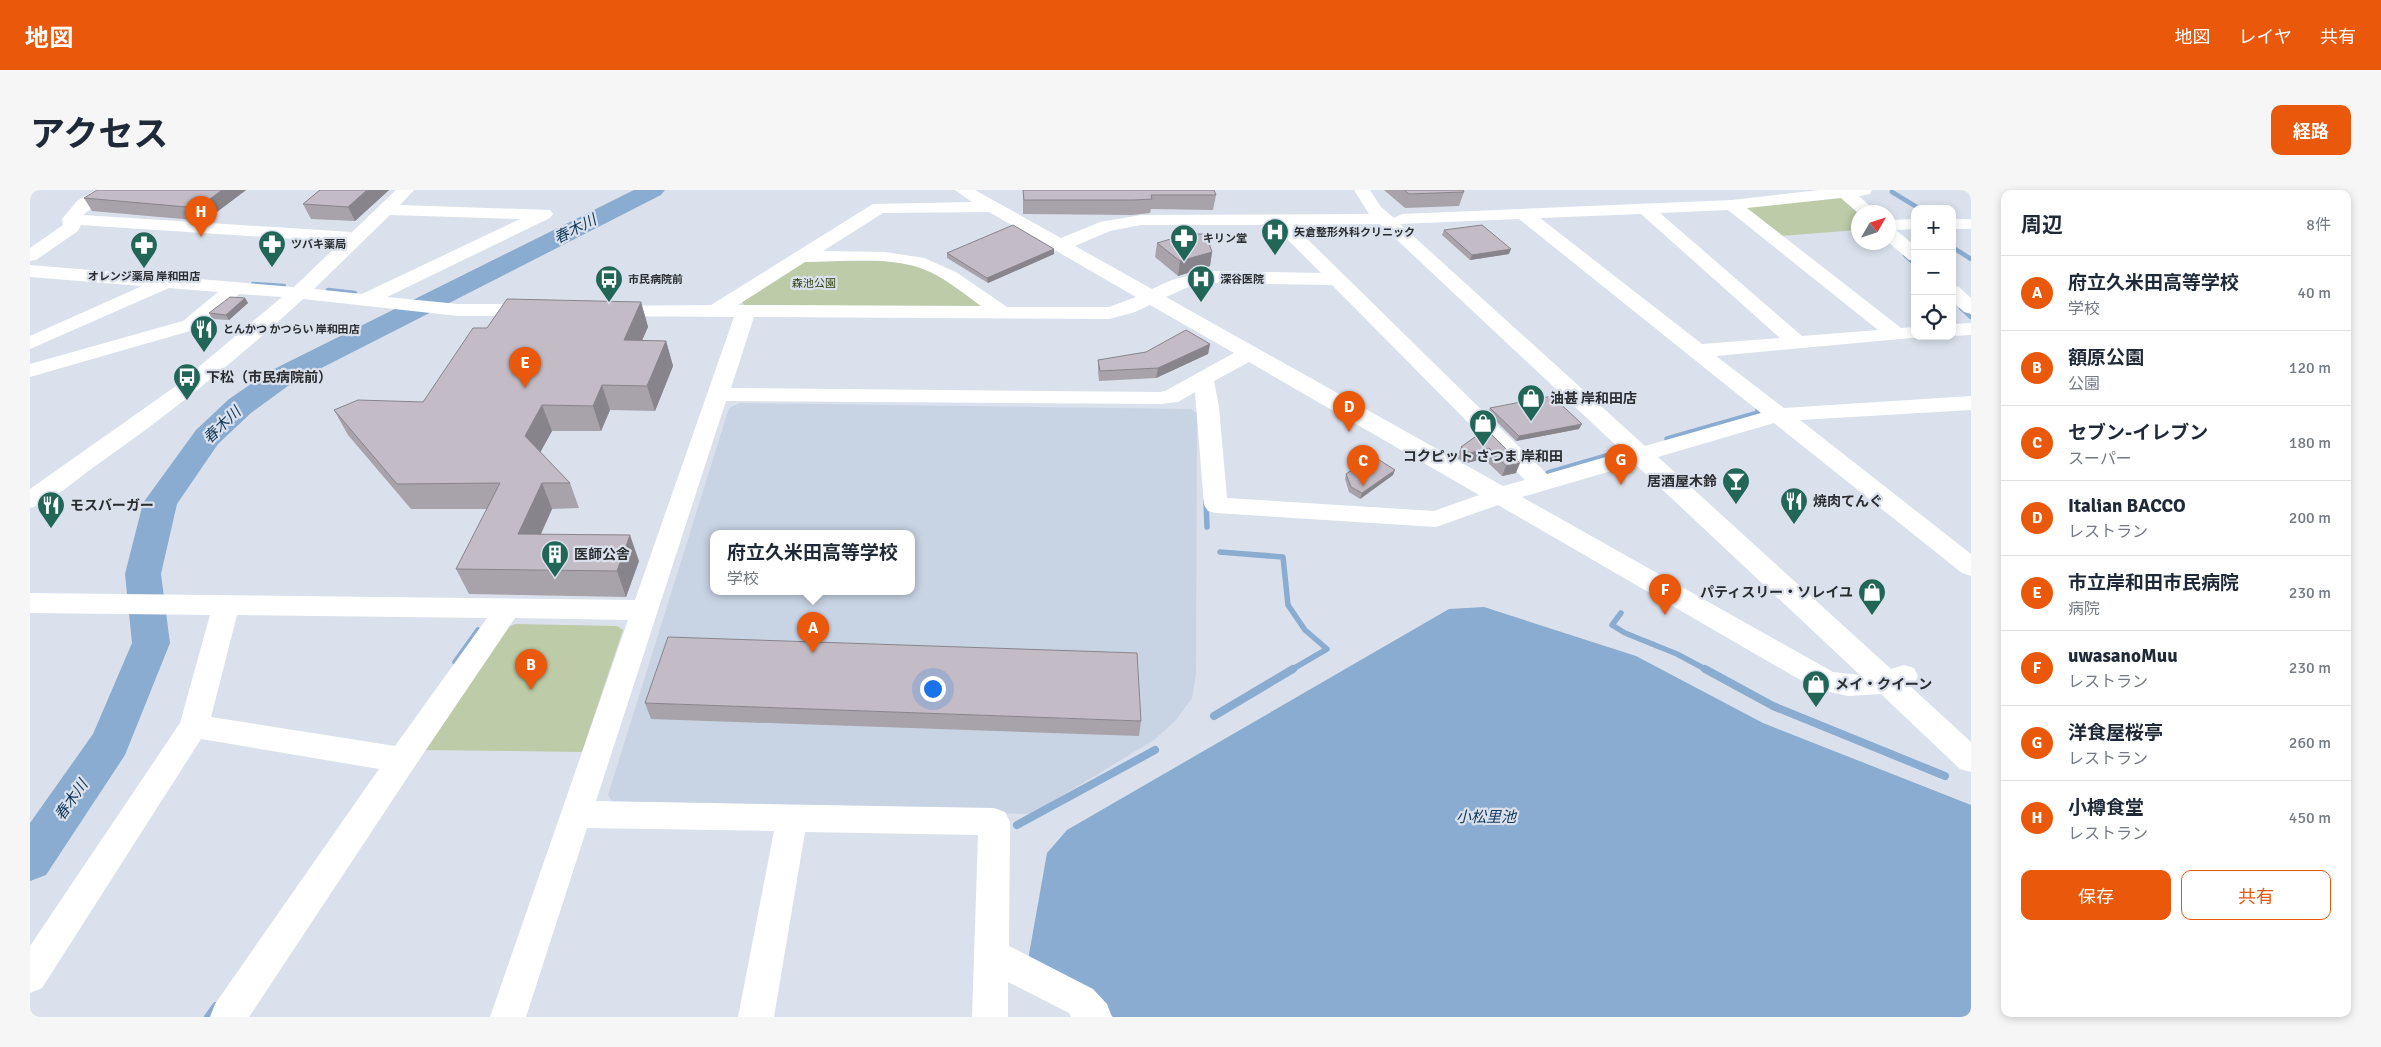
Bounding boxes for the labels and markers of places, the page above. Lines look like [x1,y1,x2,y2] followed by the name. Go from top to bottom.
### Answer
[185,196,217,237] pin: H
[1260,217,1290,256] hospital icon: 矢倉整形外科クリニック
[1169,223,1199,262] pharmacy icon: キリン堂
[1294,226,1415,239] place label: 矢倉整形外科クリニック
[257,229,287,268] pharmacy icon: ツバキ薬局
[129,230,159,269] pharmacy icon: オレンジ薬局 岸和田店
[1203,232,1247,245] place label: キリン堂
[291,238,346,251] place label: ツバキ薬局
[594,264,624,303] bus stop icon: 市民病院前
[1186,264,1216,303] hospital icon: 深谷医院
[88,270,200,283] place label: オレンジ薬局 岸和田店
[628,273,683,286] place label: 市民病院前
[1220,273,1264,286] place label: 深谷医院
[189,314,219,353] restaurant icon: とんかつ かつらい 岸和田店
[223,323,360,336] place label: とんかつ かつらい 岸和田店
[509,347,541,388] pin: E
[172,362,202,401] bus stop icon: 下松（市民病院前）
[206,369,332,386] place label: 下松（市民病院前）
[1516,383,1546,422] shop icon: 油甚 岸和田店
[1550,390,1637,407] place label: 油甚 岸和田店
[1333,391,1365,432] pin: D
[1468,408,1498,447] shop icon: コクピット さつま 岸和田
[1605,444,1637,485] pin: G
[1347,445,1379,486] pin: C
[1403,448,1563,465] place label: コクピット さつま 岸和田
[1721,466,1751,505] bar icon: 居酒屋木鈴
[1647,473,1717,490] place label: 居酒屋木鈴
[1779,486,1809,525] restaurant icon: 焼肉てんぐ
[36,490,66,529] restaurant icon: モスバーガー
[1813,493,1883,510] place label: 焼肉てんぐ
[70,497,154,514] place label: モスバーガー
[540,539,570,578] building icon: 医師公舎
[574,546,630,563] place label: 医師公舎
[1649,574,1681,615] pin: F
[1857,577,1887,616] shop icon: パティスリー・ソレイユ
[1700,584,1853,601] place label: パティスリー・ソレイユ
[797,612,829,653] pin: A
[515,649,547,690] pin: B
[1801,669,1831,708] shop icon: メイ・クイーン
[1835,676,1932,693] place label: メイ・クイーン

